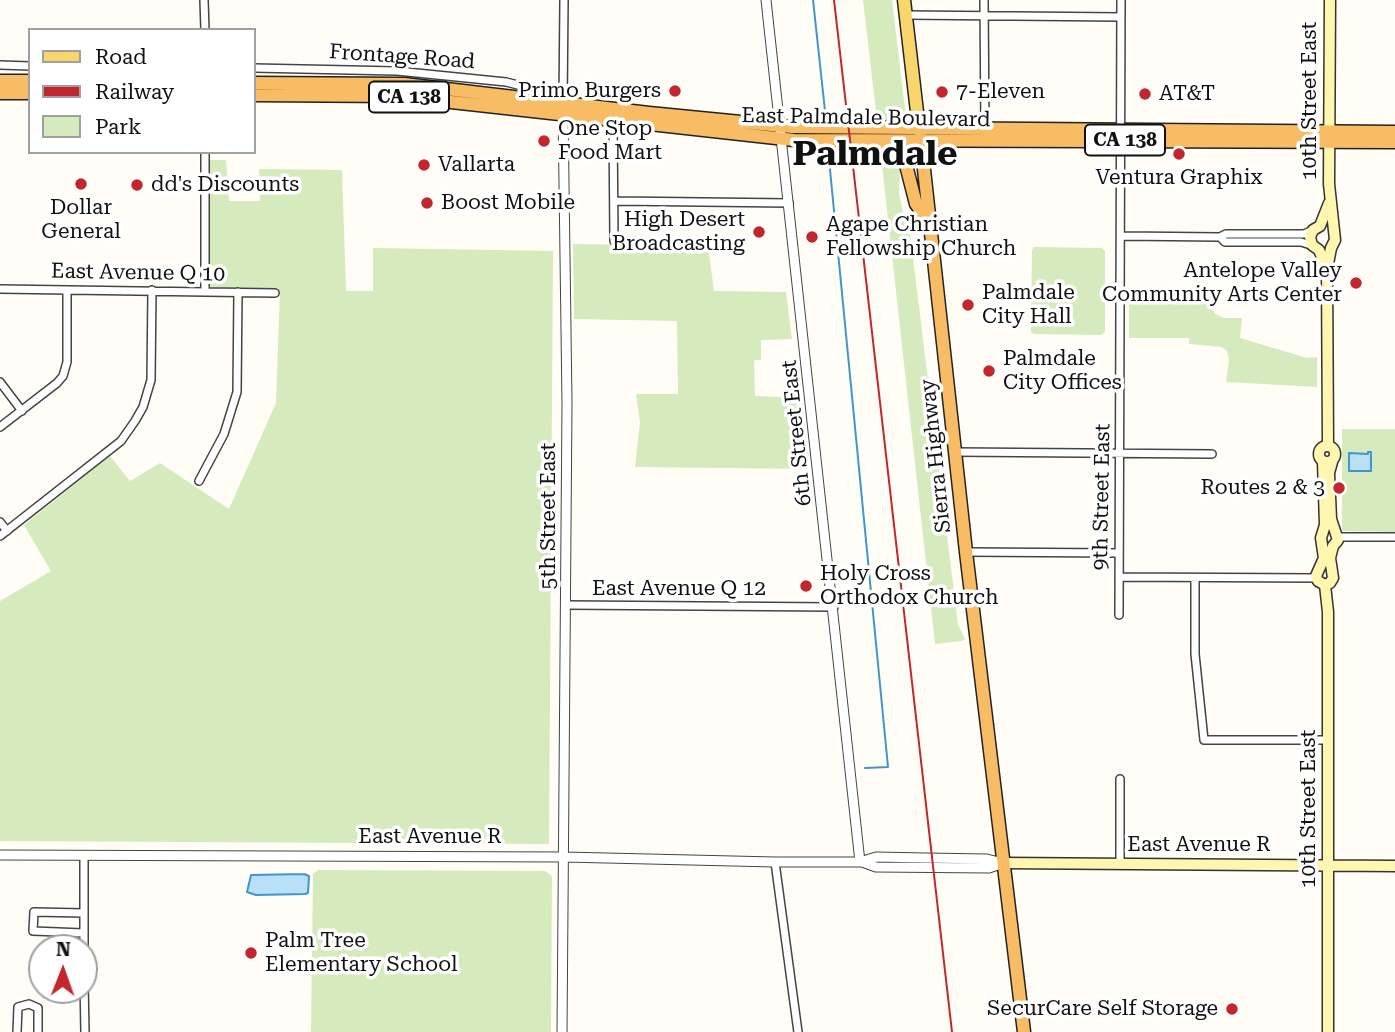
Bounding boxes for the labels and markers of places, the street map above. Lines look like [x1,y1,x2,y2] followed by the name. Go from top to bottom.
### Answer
[518,78,661,104] place label: Primo Burgers
[956,79,1045,105] place label: 7-Eleven
[1159,81,1215,107] place label: AT&T
[667,83,683,99] marker: Primo Burgers
[934,84,950,100] marker: 7-Eleven
[1137,86,1153,102] marker: AT&T
[558,116,662,166] place label: One Stop Food Mart
[536,133,552,149] marker: One Stop Food Mart
[1171,146,1187,162] marker: Ventura Graphix
[438,152,515,178] place label: Vallarta
[416,157,432,173] marker: Vallarta
[1095,165,1263,191] place label: Ventura Graphix
[151,172,299,198] place label: dd's Discounts
[73,176,89,192] marker: Dollar General
[129,177,145,193] marker: dd's Discounts
[441,190,575,216] place label: Boost Mobile
[41,195,121,245] place label: Dollar General
[419,195,435,211] marker: Boost Mobile
[612,207,745,257] place label: High Desert Broadcasting
[826,212,1016,262] place label: Agape Christian Fellowship Church
[751,224,767,240] marker: High Desert Broadcasting
[804,229,820,245] marker: Agape Christian Fellowship Church
[1102,258,1342,308] place label: Antelope Valley Community Arts Center
[1348,275,1364,291] marker: Antelope Valley Community Arts Center
[982,280,1075,330] place label: Palmdale City Hall
[960,297,976,313] marker: Palmdale City Hall
[1003,346,1122,396] place label: Palmdale City Offices
[981,363,997,379] marker: Palmdale City Offices
[1201,475,1325,501] place label: Routes 2 & 3
[1331,480,1347,496] marker: Routes 2 & 3
[820,561,999,611] place label: Holy Cross Orthodox Church
[798,578,814,594] marker: Holy Cross Orthodox Church
[265,928,458,978] place label: Palm Tree Elementary School
[243,945,259,961] marker: Palm Tree Elementary School
[987,996,1218,1022] place label: SecurCare Self Storage
[1224,1001,1240,1017] marker: SecurCare Self Storage

